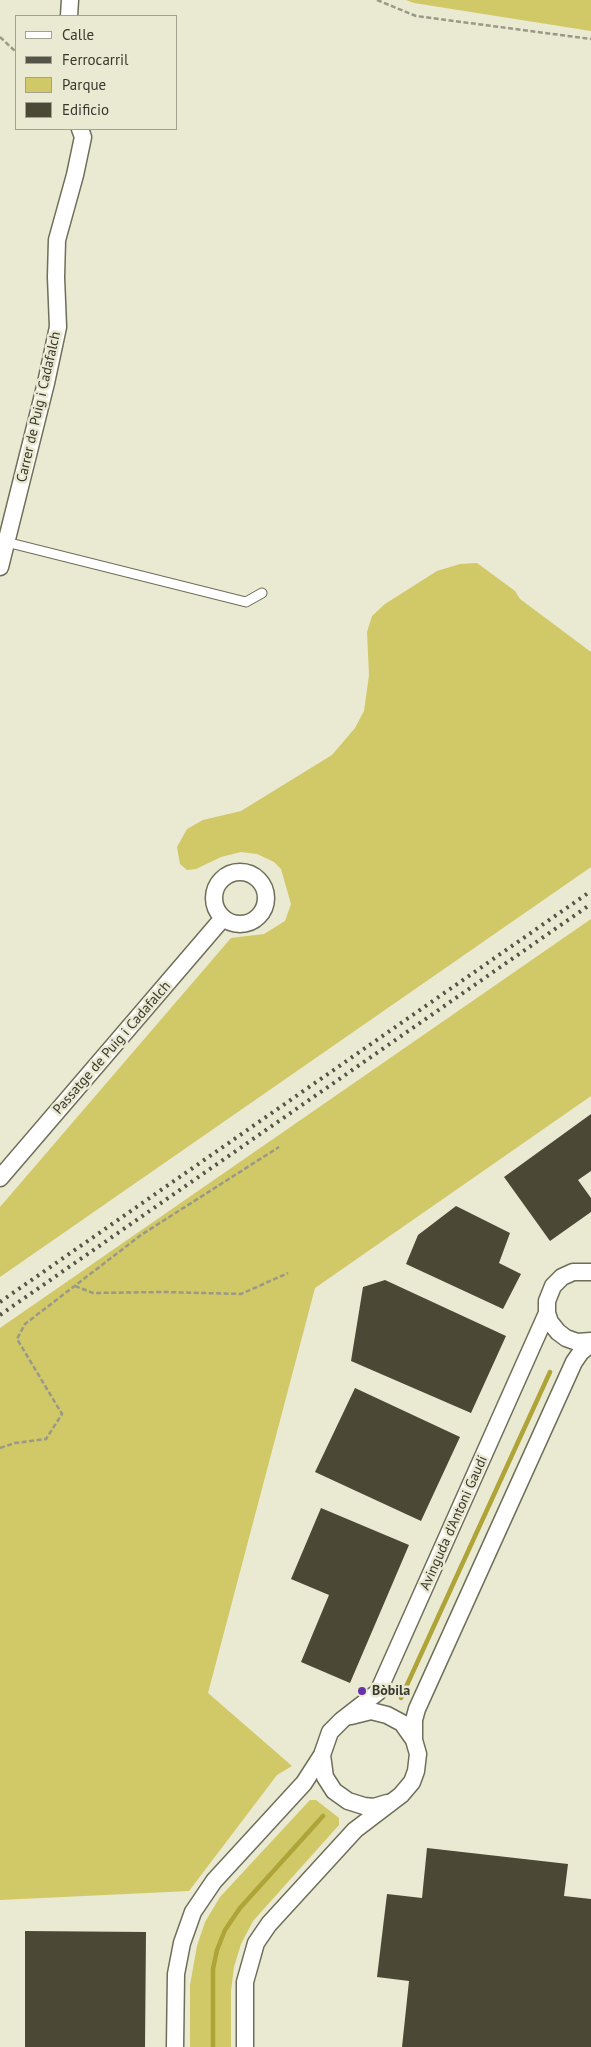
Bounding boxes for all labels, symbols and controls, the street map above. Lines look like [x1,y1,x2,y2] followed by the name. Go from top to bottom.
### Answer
[15,15,178,130] legend
[62,25,94,44] text: Calle
[62,50,128,69] text: Ferrocarril
[62,75,106,94] text: Parque
[62,100,109,119] text: Edificio
[13,330,65,484] street label: Carrer de Puig i Cadafalch
[50,978,174,1118] street label: Passatge de Puig i Cadafalch
[417,1453,491,1593] street label: Avinguda d'Antoni Gaudí
[372,1683,410,1699] place label: Bòbila
[356,1685,368,1697] marker: Bòbila

